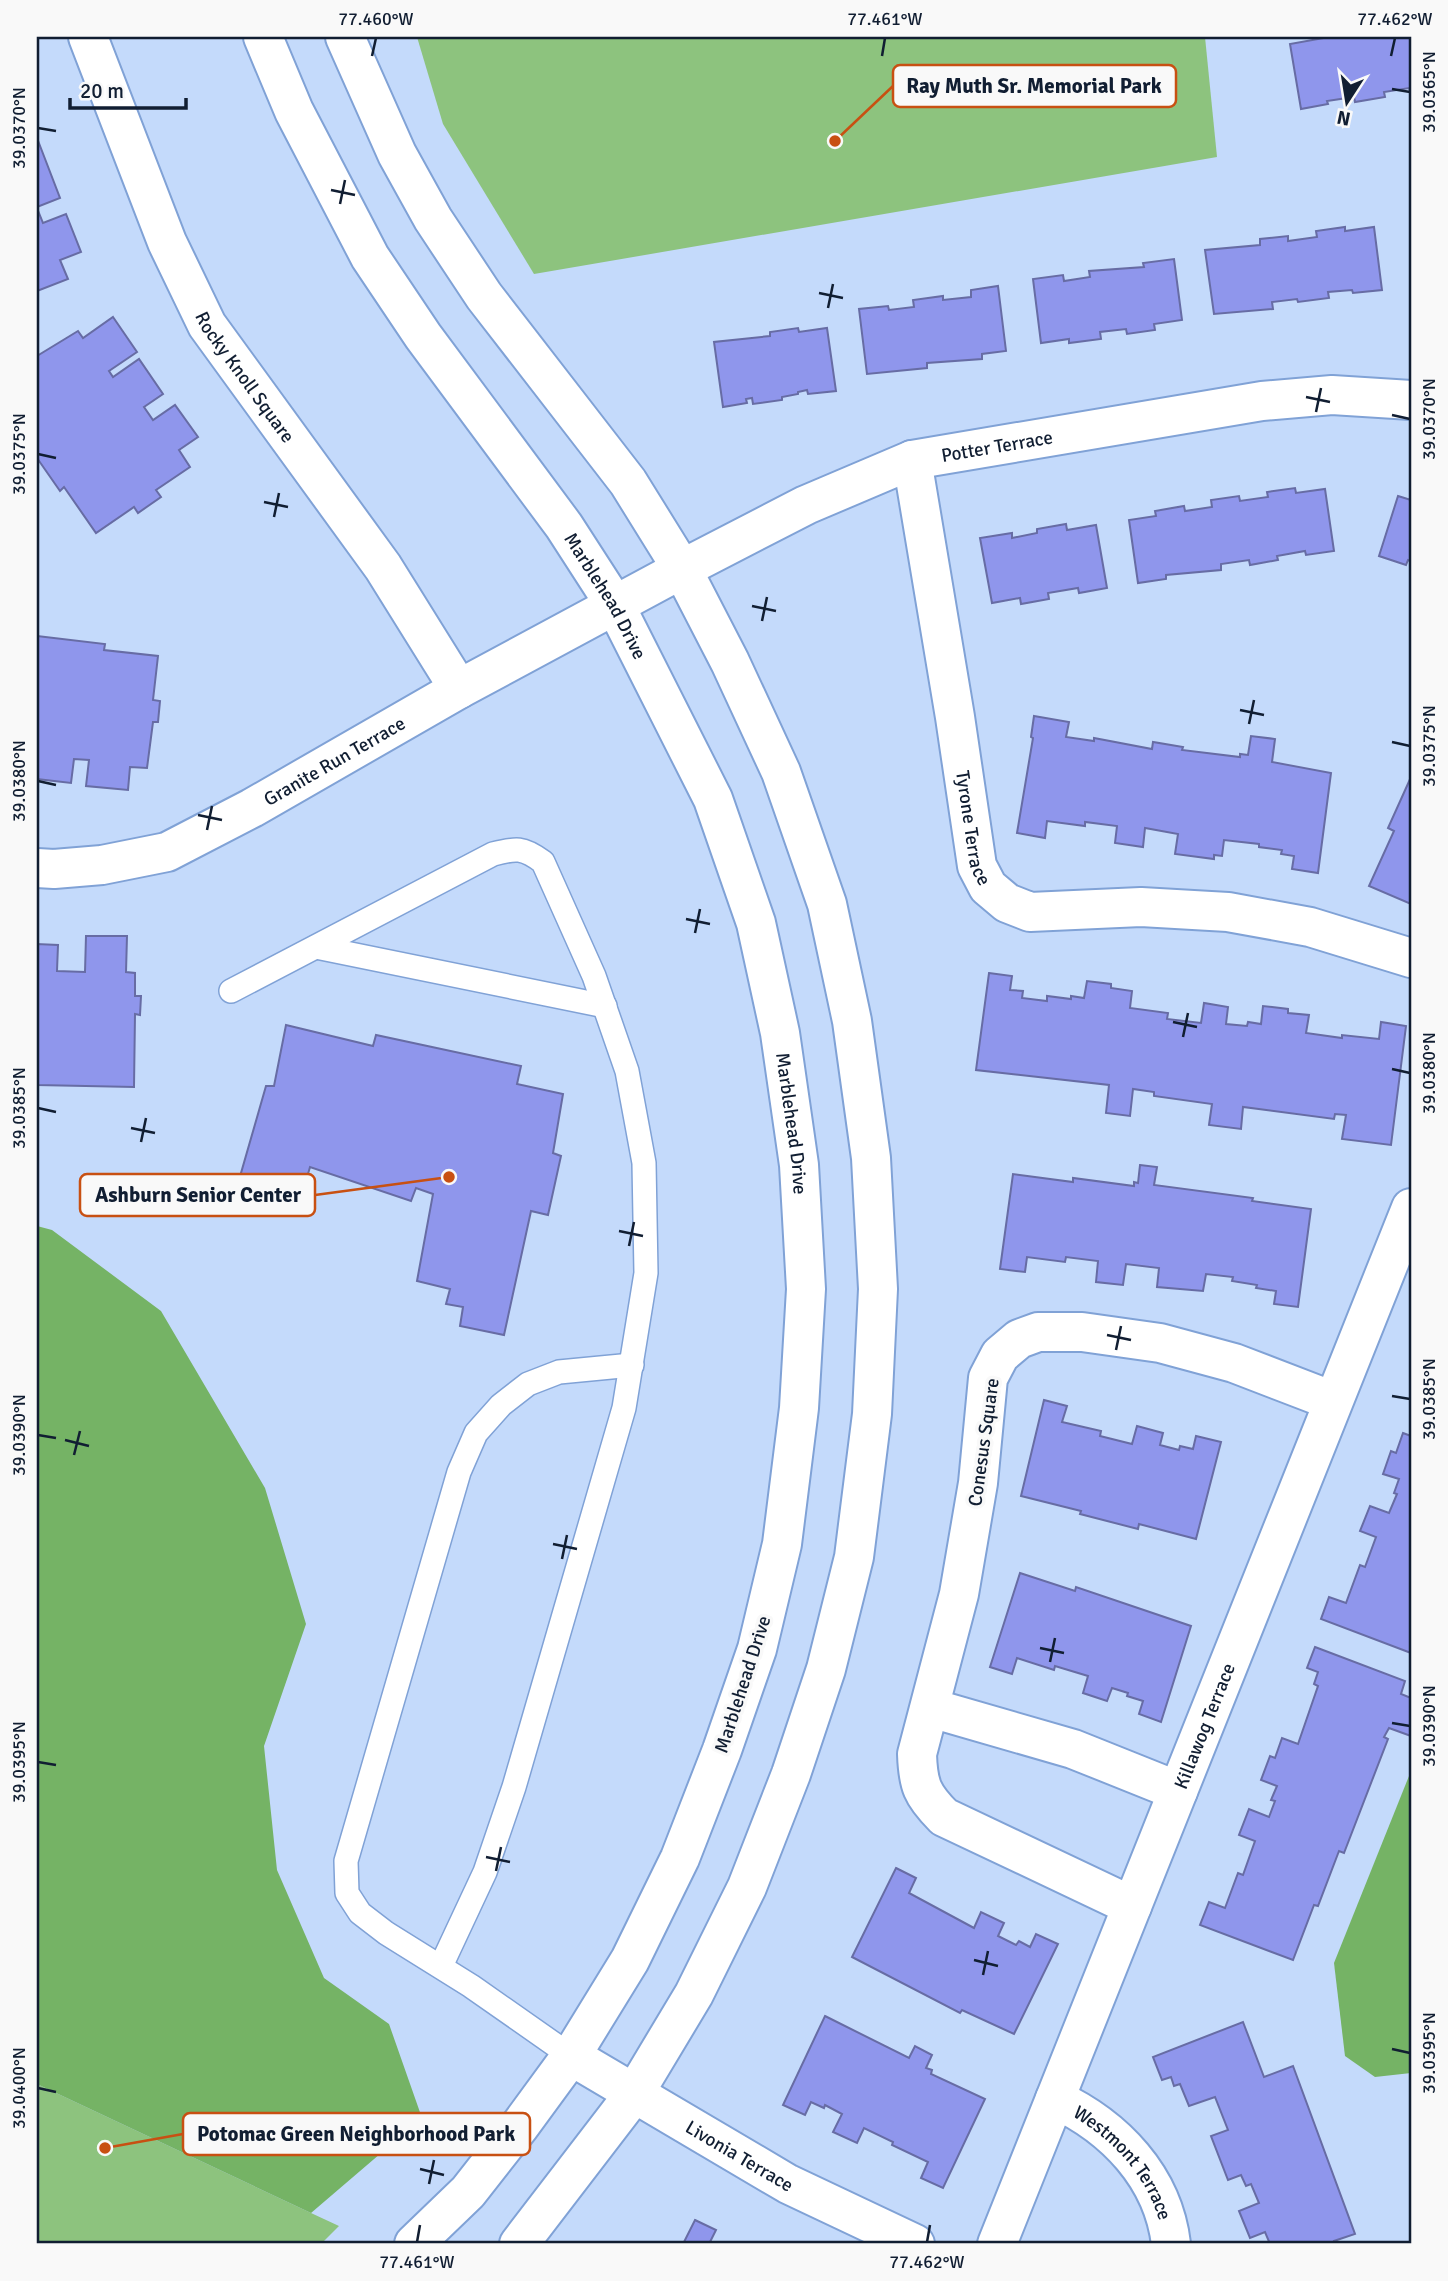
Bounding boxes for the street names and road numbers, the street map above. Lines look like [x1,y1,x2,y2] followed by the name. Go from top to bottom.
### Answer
[189,308,300,448] street label: Rocky Knoll Square
[939,425,1055,468] street label: Potter Terrace
[558,528,651,664] street label: Marblehead Drive
[260,711,410,812] street label: Granite Run Terrace
[950,769,996,890] street label: Tyrone Terrace
[770,1051,812,1195] street label: Marblehead Drive
[963,1377,1005,1508] street label: Conesus Square
[709,1613,776,1756] street label: Marblehead Drive
[1169,1660,1241,1793] street label: Killawog Terrace
[1069,2100,1177,2223] street label: Westmont Terrace
[681,2115,798,2198] street label: Livonia Terrace

